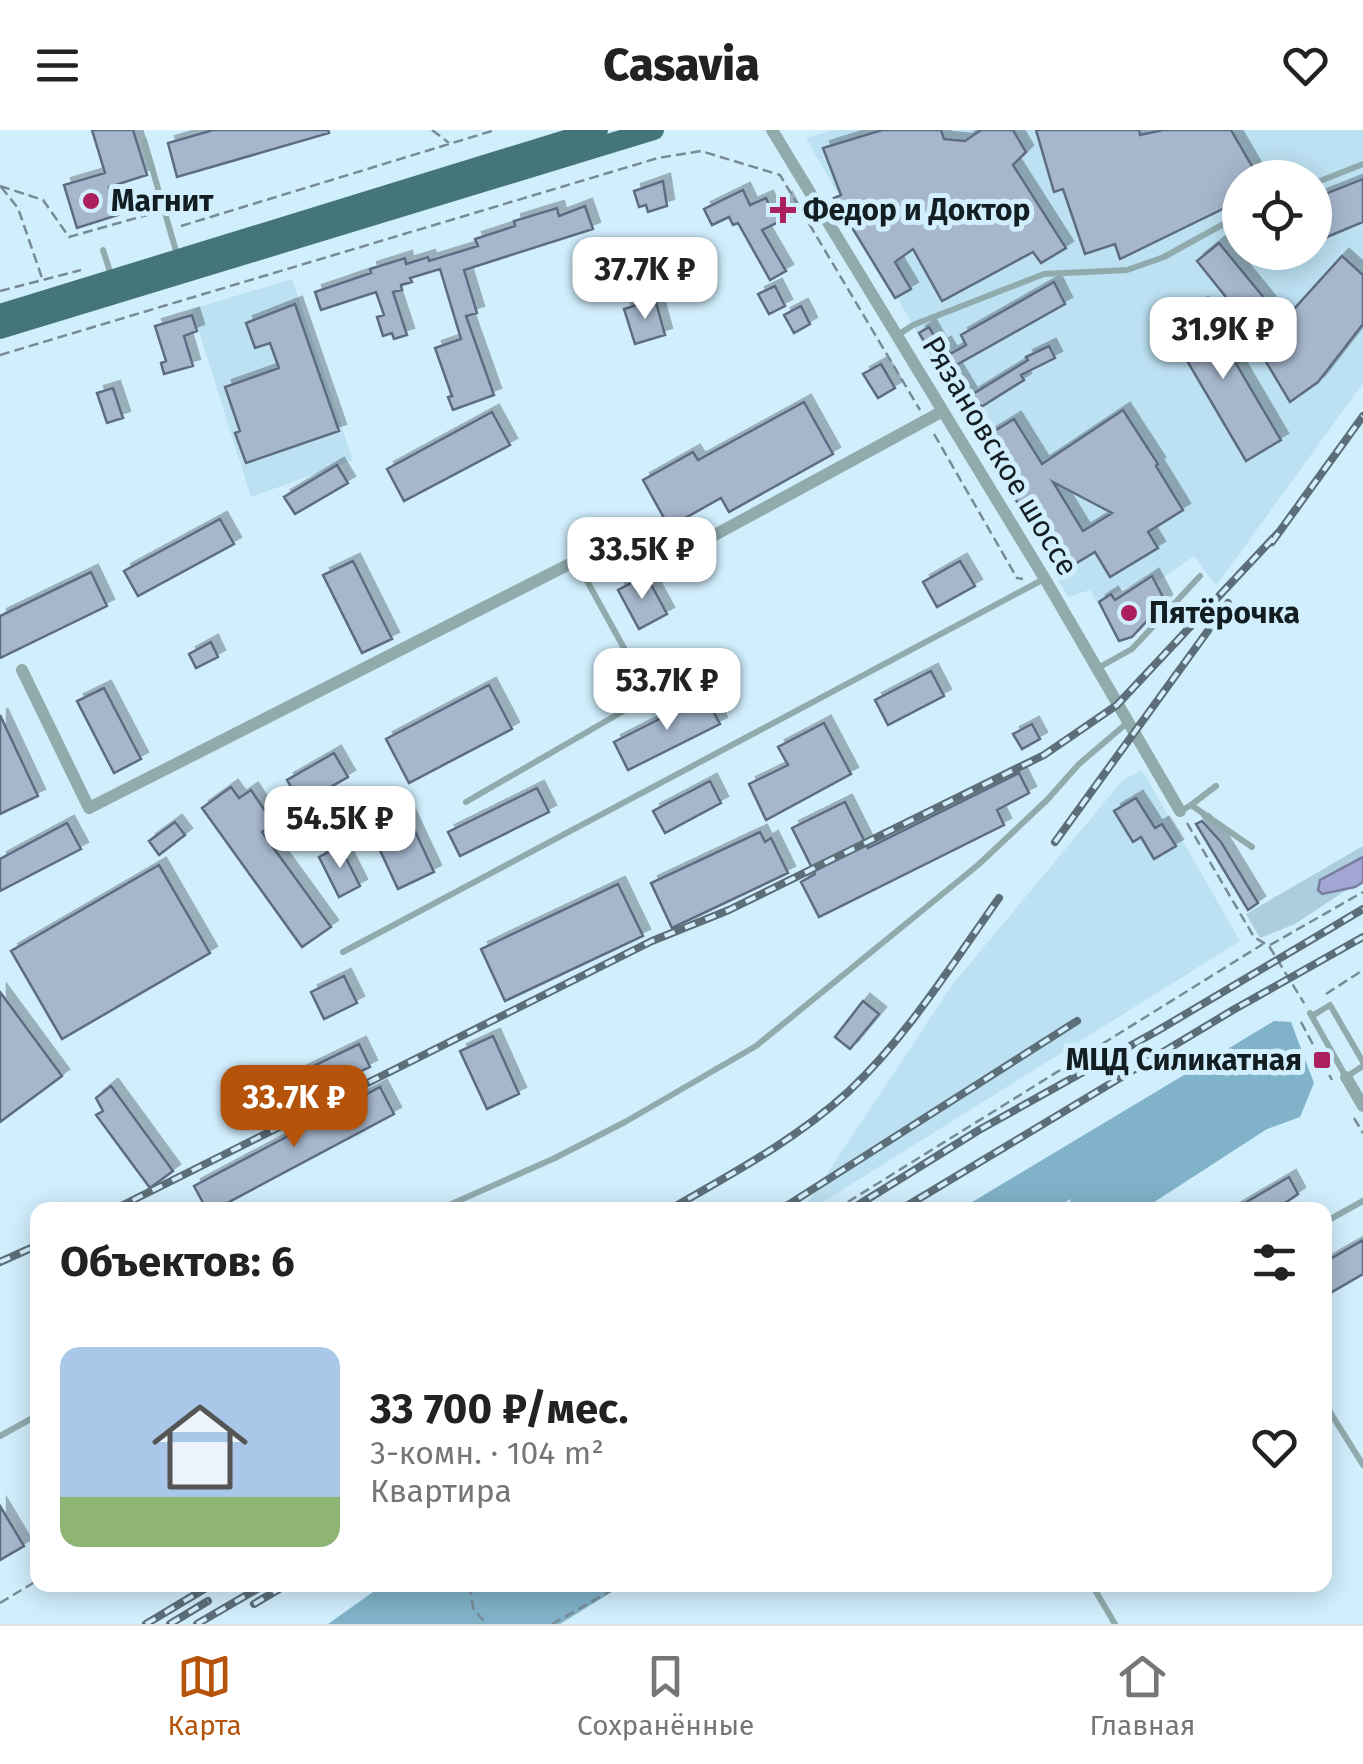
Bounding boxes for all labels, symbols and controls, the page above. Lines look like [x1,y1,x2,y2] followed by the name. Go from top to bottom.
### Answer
[30,38,85,93] icon: menu
[603,38,760,92] text: Casavia
[1278,38,1333,93] icon: heart
[1222,160,1332,270] map controls
[1222,160,1332,270] button: locate
[111,183,214,219] place label: Магнит
[80,190,102,212] marker: Магнит
[803,192,1030,228] place label: Федор и Доктор
[772,199,794,221] marker: Федор и Доктор
[553,237,737,322] pin: 37.7K ₽
[595,250,696,288] text: 37.7K ₽
[1131,297,1315,382] pin: 31.9K ₽
[1172,310,1274,348] text: 31.9K ₽
[914,330,1086,582] street label: Рязановское шоссе
[550,517,734,602] pin: 33.5K ₽
[589,530,695,568] text: 33.5K ₽
[1149,595,1300,631] place label: Пятёрочка
[1118,602,1140,624] marker: Пятёрочка
[575,648,759,733] pin: 53.7K ₽
[615,661,719,699] text: 53.7K ₽
[248,786,432,871] pin: 54.5K ₽
[286,799,394,837] text: 54.5K ₽
[1066,1042,1302,1078] place label: МЦД Силикатная
[1311,1049,1333,1071] marker: МЦД Силикатная
[202,1065,386,1150] pin: 33.7K ₽
[243,1078,345,1116] text: 33.7K ₽
[1247,1235,1302,1290] icon: filters
[60,1237,295,1287] text: Объектов: 6
[370,1384,629,1434] text: 33 700 ₽/мес.
[140,1387,260,1507] icon: home
[1247,1420,1302,1475] icon: heart
[370,1434,604,1472] text: 3-комн. · 104 m²
[370,1472,512,1510] text: Квартира
[168,1649,242,1742] tab: Карта
[577,1649,754,1742] tab: Сохранённые
[1090,1649,1195,1742] tab: Главная

